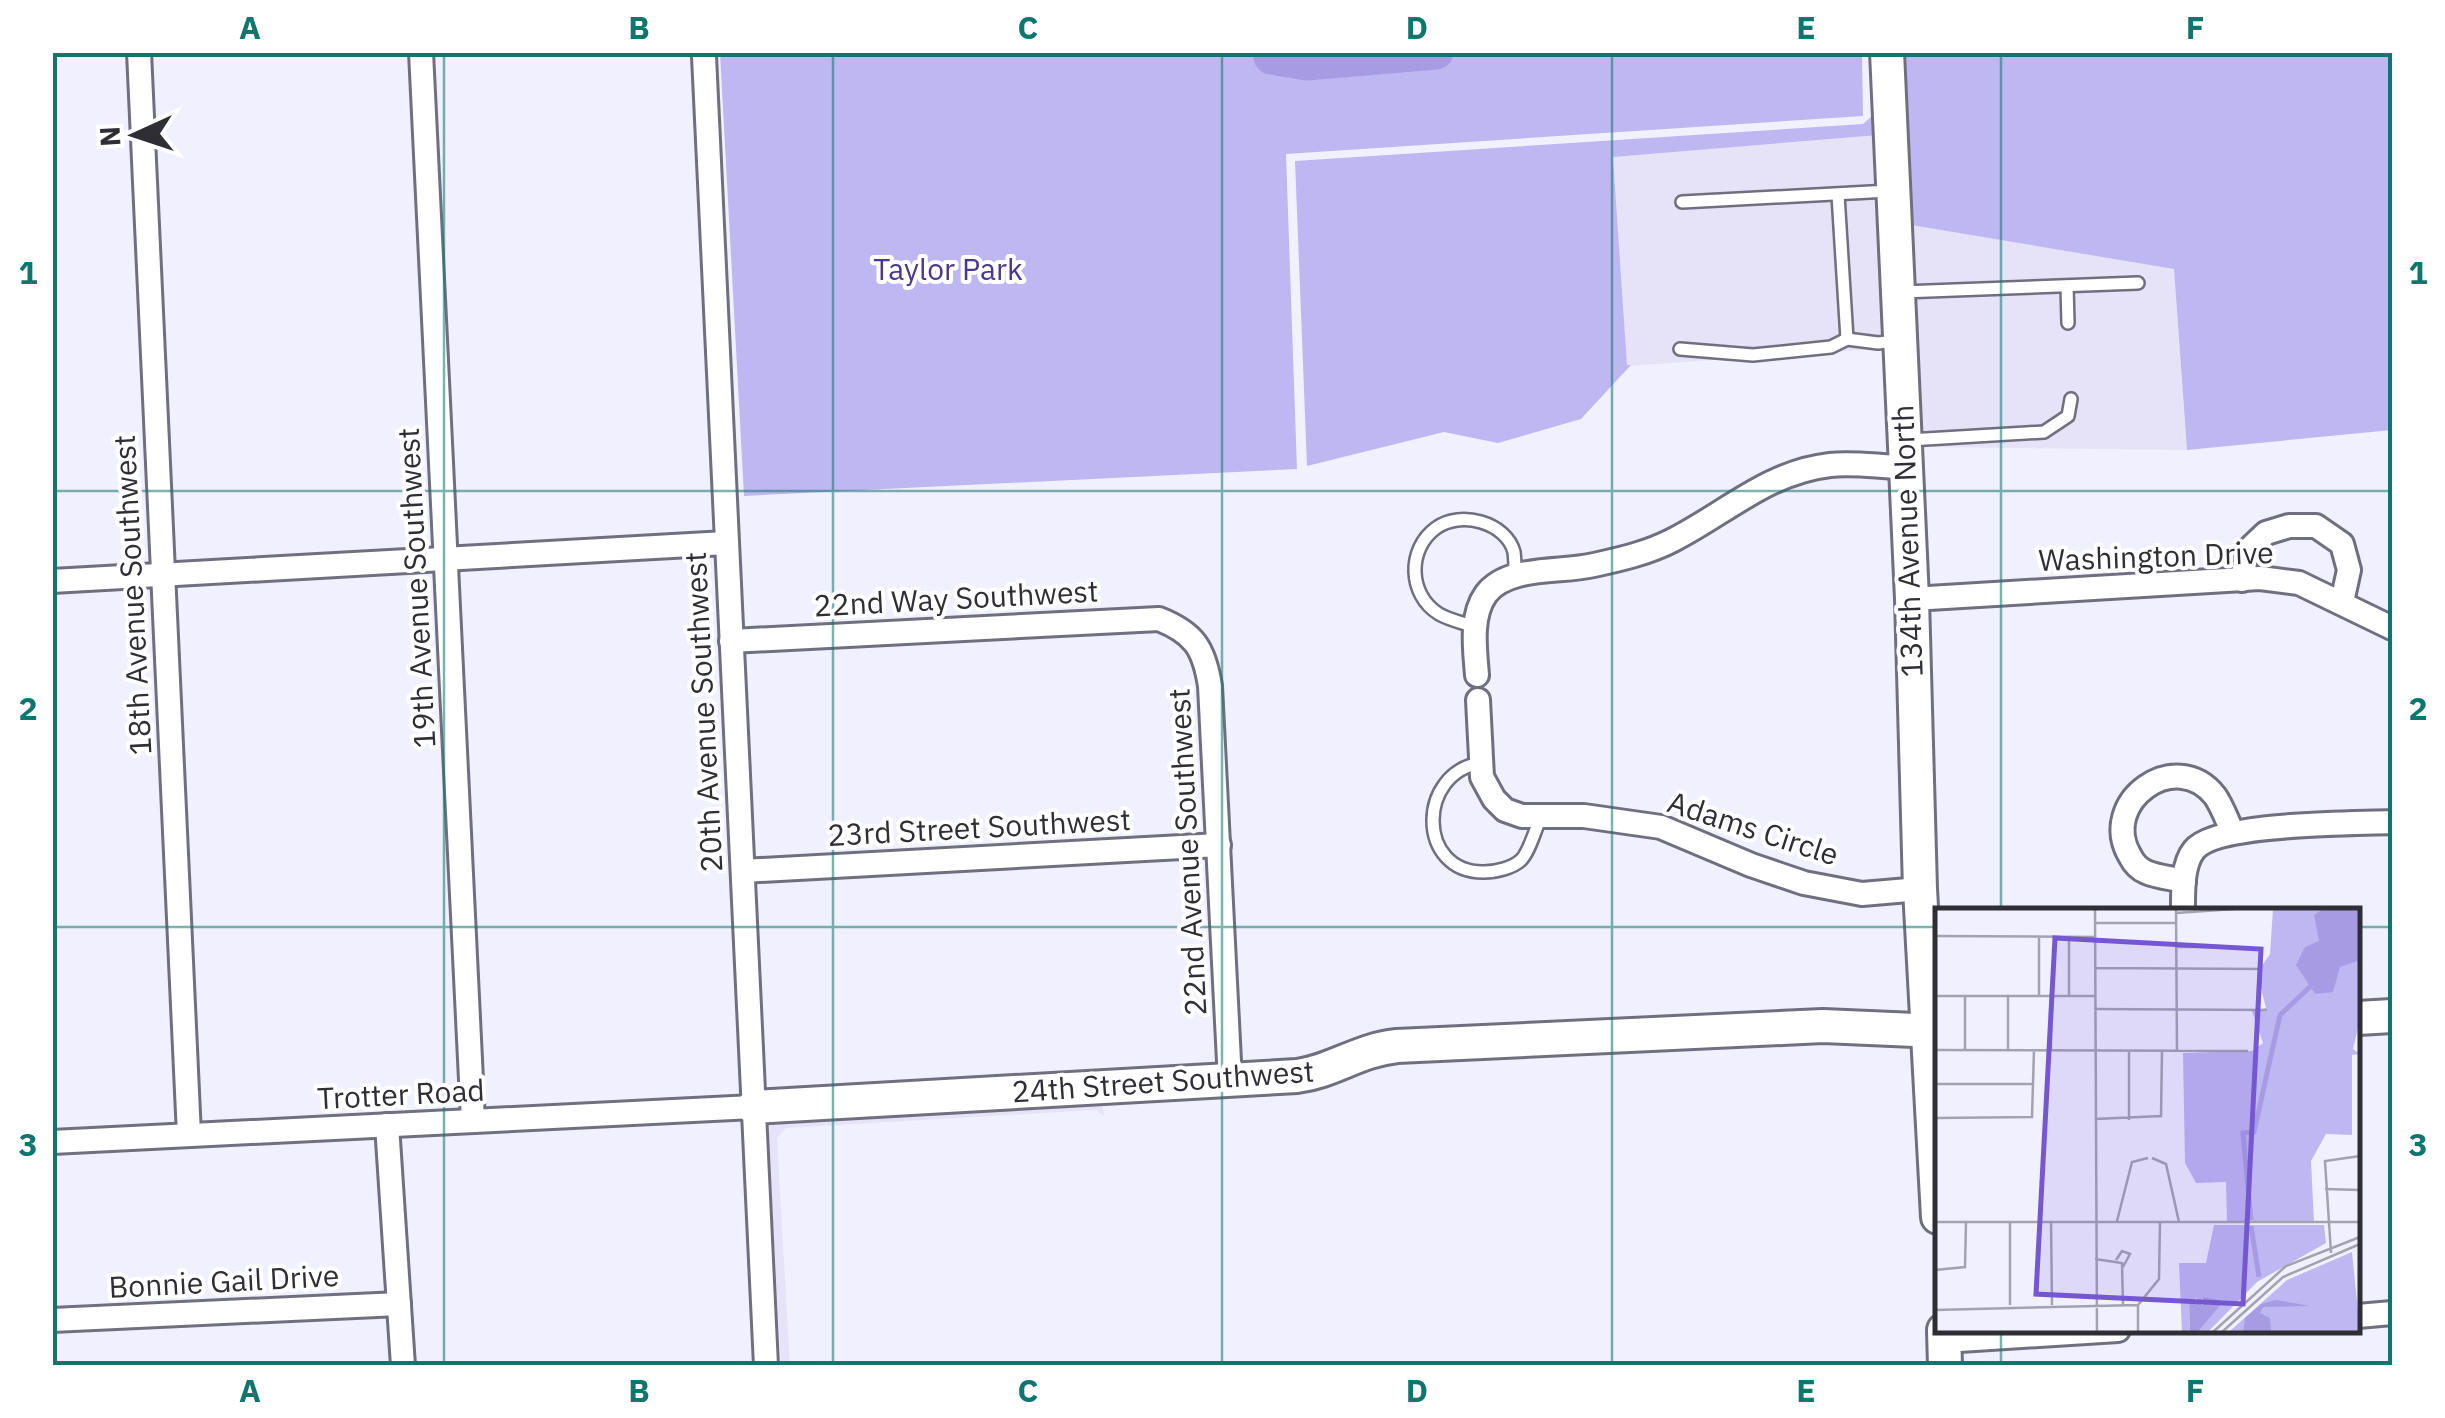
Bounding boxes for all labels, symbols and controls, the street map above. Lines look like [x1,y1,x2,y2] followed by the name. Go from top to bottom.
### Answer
[239,6,261,48] text: A
[628,6,650,48] text: B
[1018,6,1038,48] text: C
[1406,6,1428,48] text: D
[1796,6,1816,48] text: E
[2186,6,2204,48] text: F
[85,85,185,185] north arrow
[91,125,129,147] text: N
[873,249,1023,288] park label: Taylor Park
[18,251,38,293] text: 1
[2408,251,2428,293] text: 1
[1882,404,1931,678] street label: 134th Avenue North
[388,427,443,749] street label: 19th Avenue Southwest
[104,434,159,756] street label: 18th Avenue Southwest
[2038,532,2274,579] street label: Washington Drive
[675,551,730,873] street label: 20th Avenue Southwest
[813,571,1099,624] street label: 22nd Way Southwest
[18,687,38,729] text: 2
[1158,687,1215,1017] street label: 22nd Avenue Southwest
[2408,687,2428,729] text: 2
[1663,782,1844,874] street label: Adams Circle
[826,799,1132,854] street label: 23rd Street Southwest
[1935,908,2360,1333] inset map
[1010,1050,1315,1111] street label: 24th Street Southwest
[316,1070,486,1117] street label: Trotter Road
[18,1123,38,1165] text: 3
[2408,1123,2428,1165] text: 3
[108,1255,340,1306] street label: Bonnie Gail Drive
[239,1369,261,1411] text: A
[628,1369,650,1411] text: B
[1018,1369,1038,1411] text: C
[1406,1369,1428,1411] text: D
[1796,1369,1816,1411] text: E
[2186,1369,2204,1411] text: F

